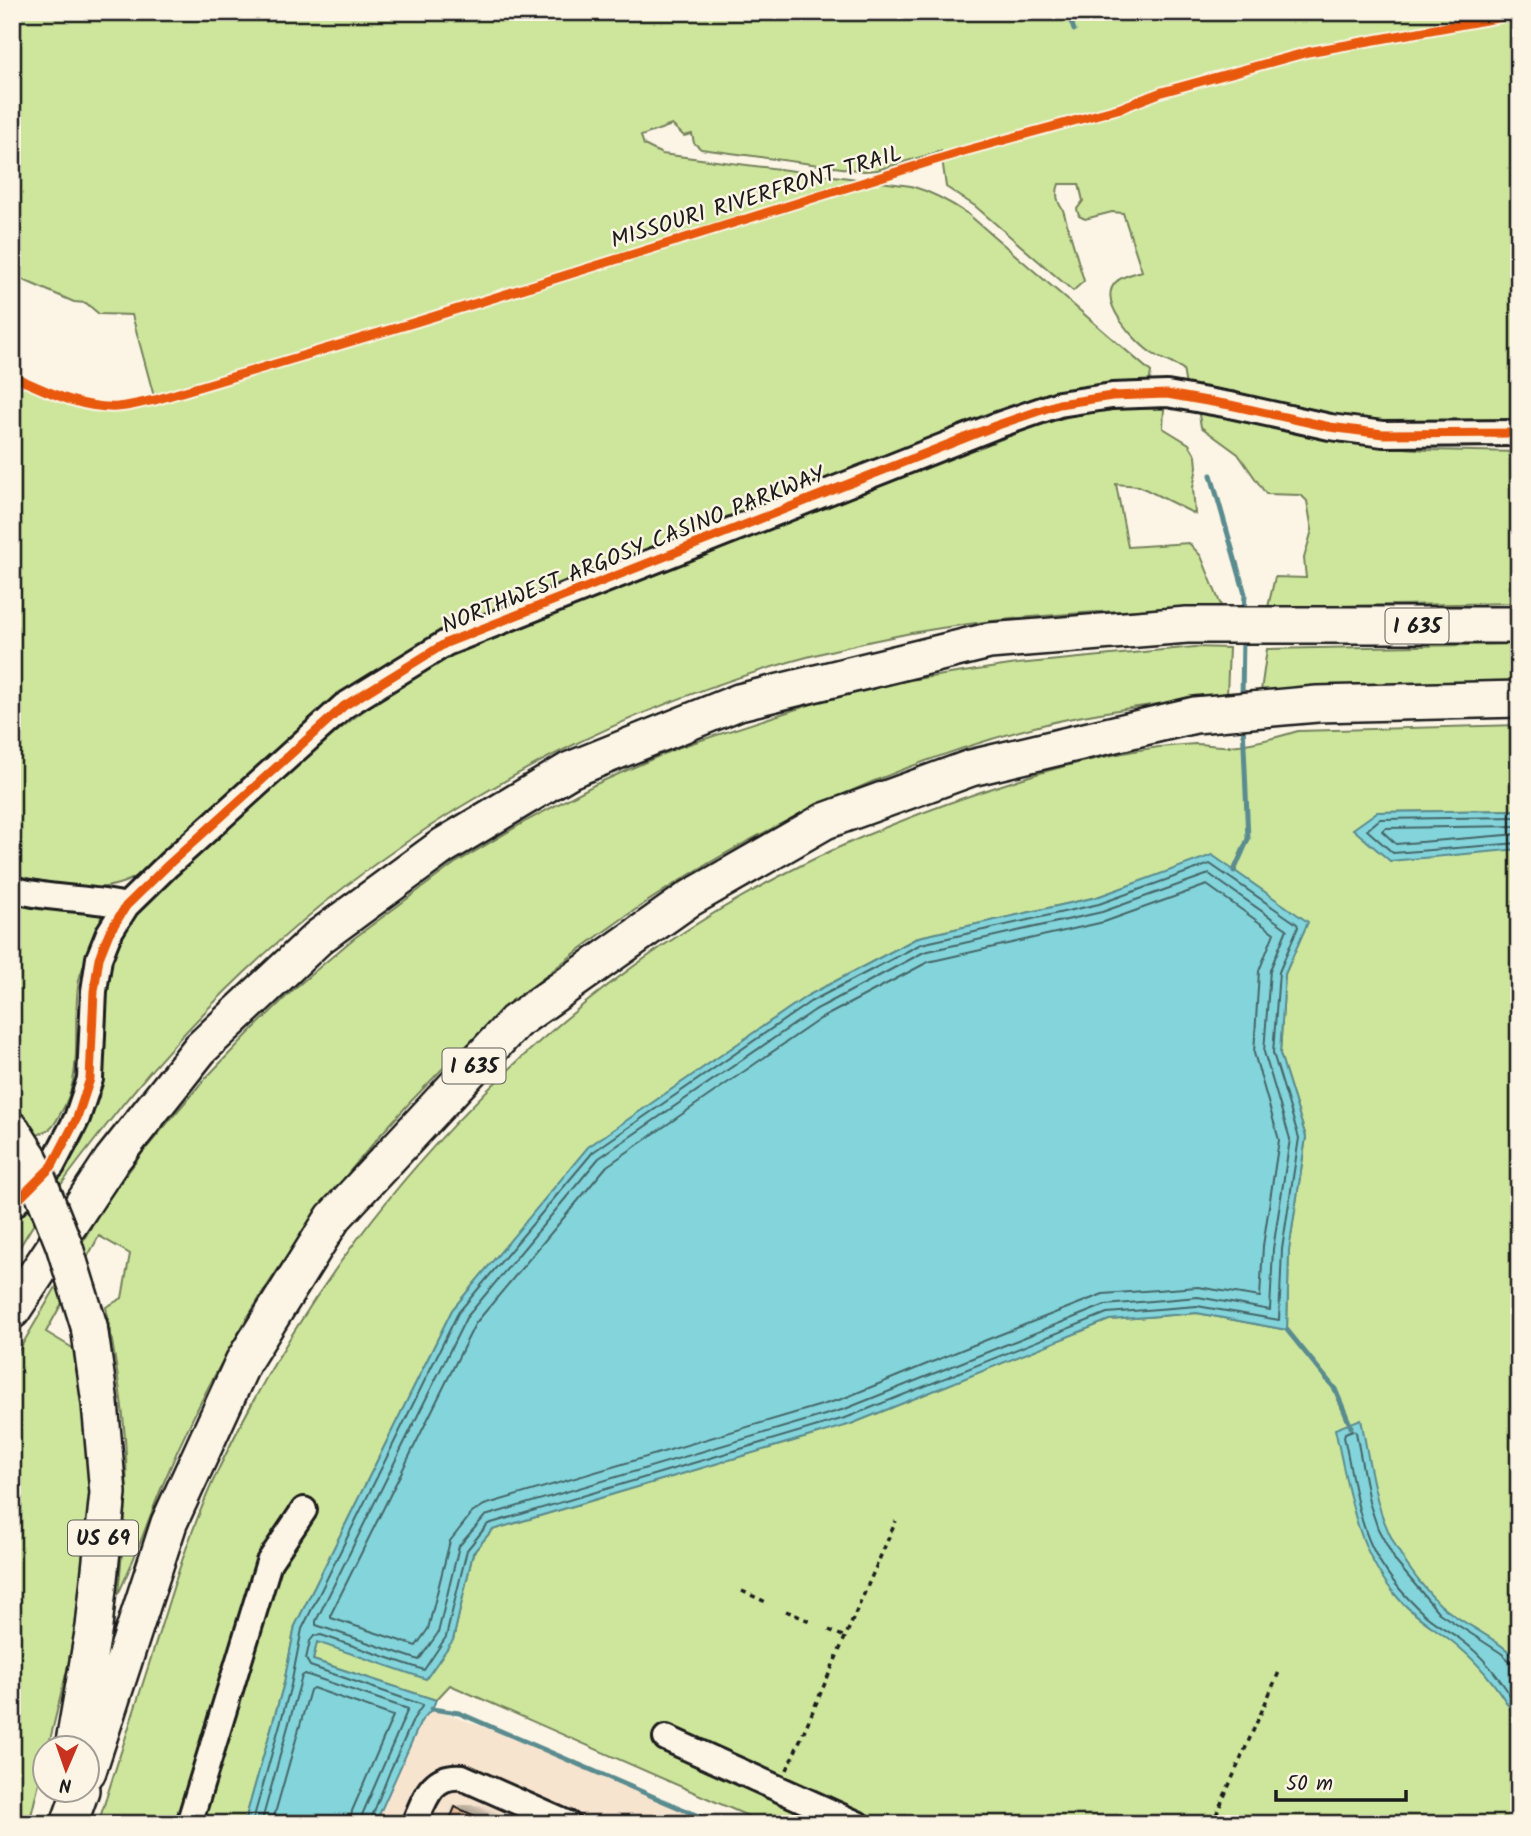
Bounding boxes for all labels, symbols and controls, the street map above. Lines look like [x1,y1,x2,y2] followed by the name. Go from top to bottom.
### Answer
[606,136,907,259] street label: MISSOURI RIVERFRONT TRAIL
[437,457,832,645] street label: NORTHWEST ARGOSY CASINO PARKWAY
[1386,608,1448,644] road number: I 635
[442,1048,505,1084] road number: I 635
[68,1520,138,1556] road number: US 69
[32,1734,102,1804] north arrow
[1276,1759,1405,1803] scale bar
[1286,1768,1333,1801] text: 50 m
[59,1769,72,1799] text: N

